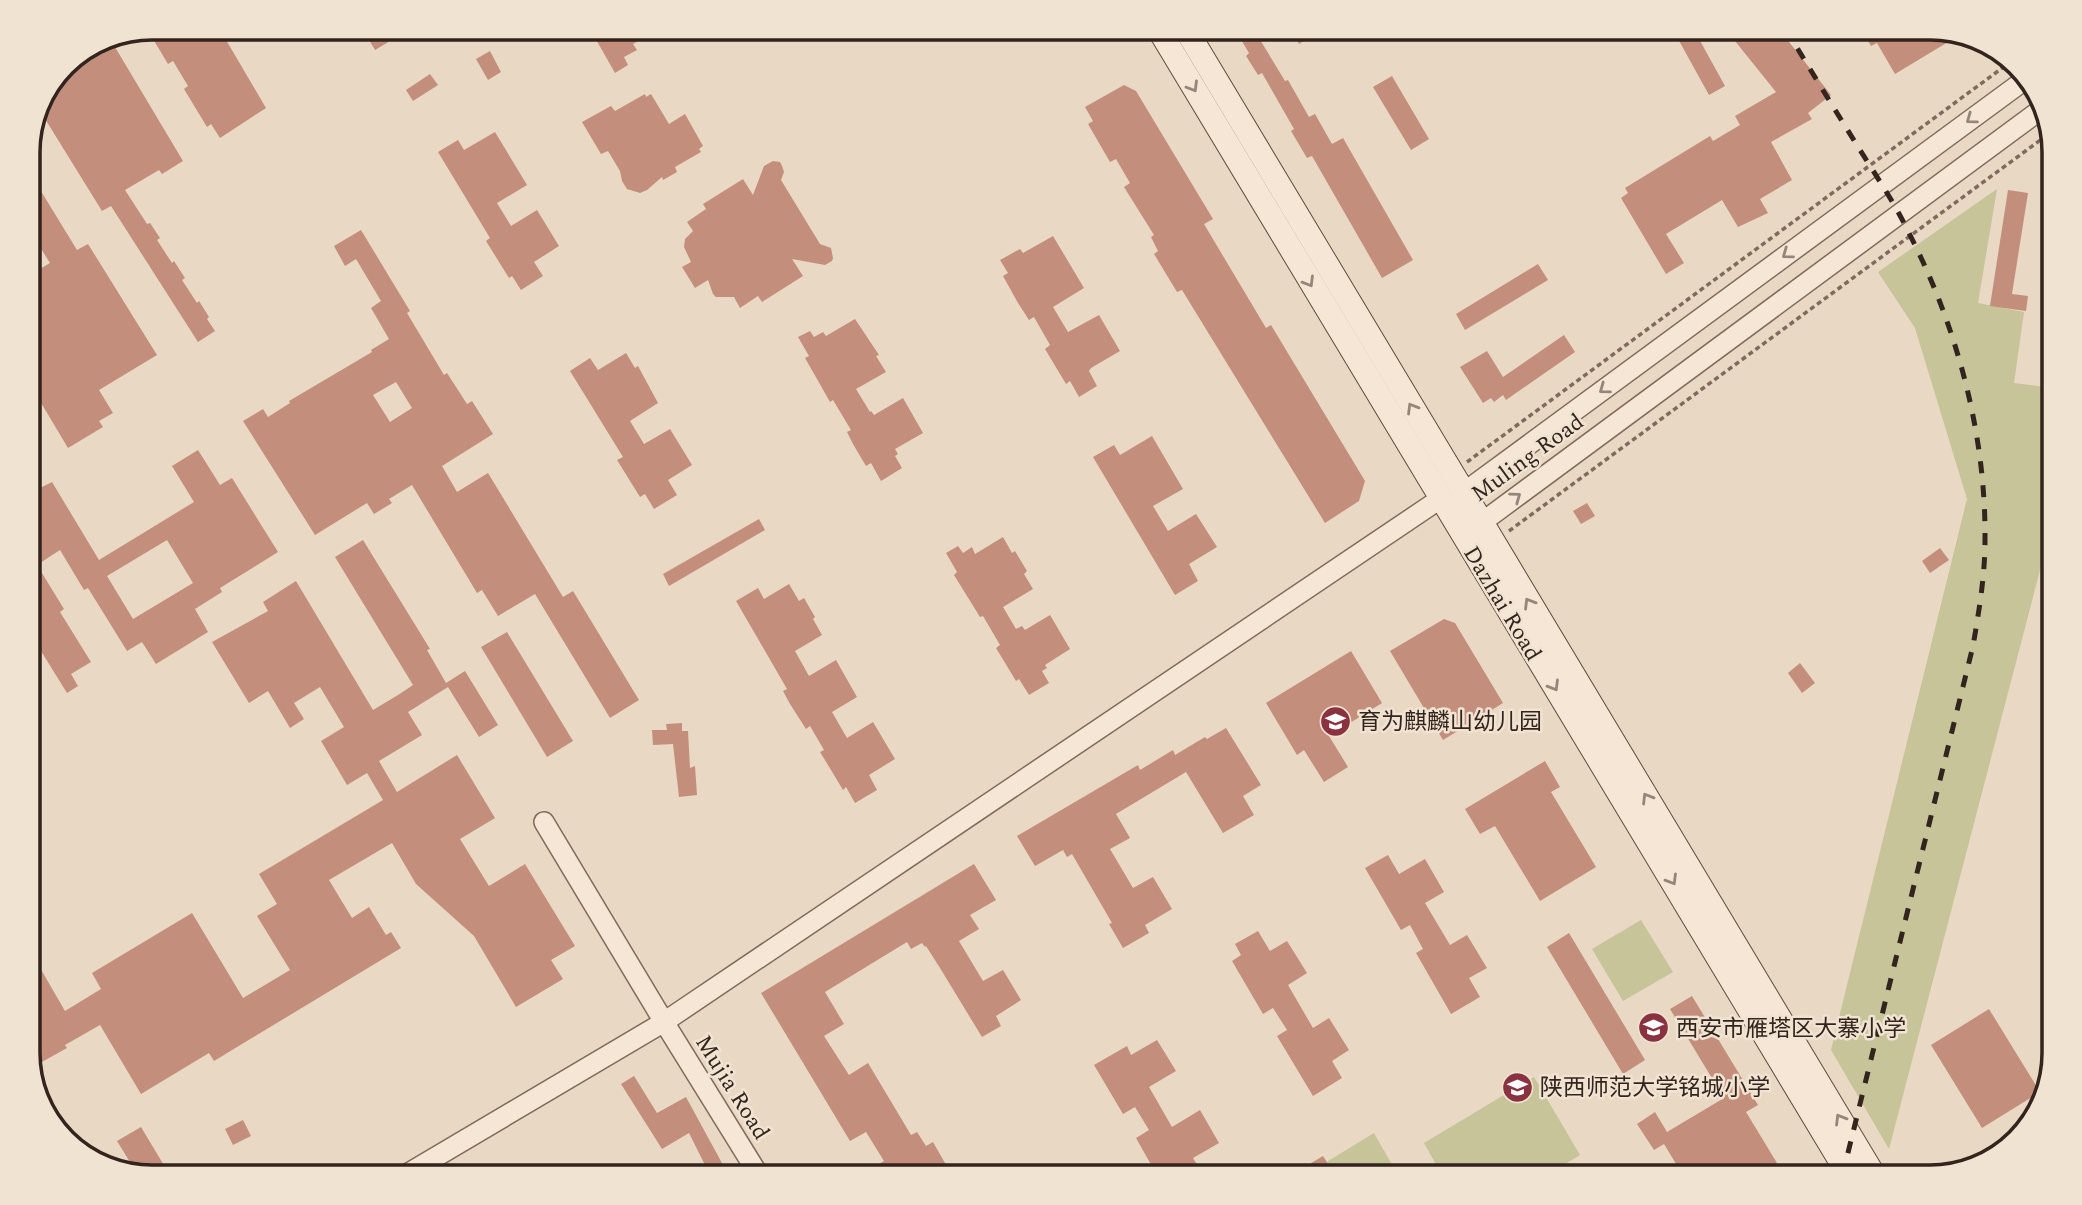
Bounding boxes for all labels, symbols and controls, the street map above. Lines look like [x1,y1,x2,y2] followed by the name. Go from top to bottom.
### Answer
[1184,79,1197,92] one-way arrow
[1966,111,1979,123] one-way arrow
[1782,246,1795,258] one-way arrow
[1301,274,1314,287] one-way arrow
[1599,380,1612,393] one-way arrow
[1407,402,1420,415] one-way arrow
[1464,405,1592,511] street label: Muling Road
[1508,492,1521,505] one-way arrow
[1453,539,1550,668] street label: Dazhai Road
[1524,597,1537,610] one-way arrow
[1546,678,1559,691] one-way arrow
[1318,704,1352,738] school or university icon: 育为麒麟山幼儿园
[1358,705,1542,740] place label: 育为麒麟山幼儿园
[1642,792,1655,805] one-way arrow
[1664,873,1677,886] one-way arrow
[1636,1011,1670,1045] school or university icon: 西安市雁塔区大寨小学
[1676,1012,1906,1047] place label: 西安市雁塔区大寨小学
[686,1028,778,1147] street label: Mujia Road
[1500,1070,1534,1104] school or university icon: 陕西师范大学铭城小学
[1540,1071,1770,1106] place label: 陕西师范大学铭城小学
[1835,1113,1848,1126] one-way arrow

